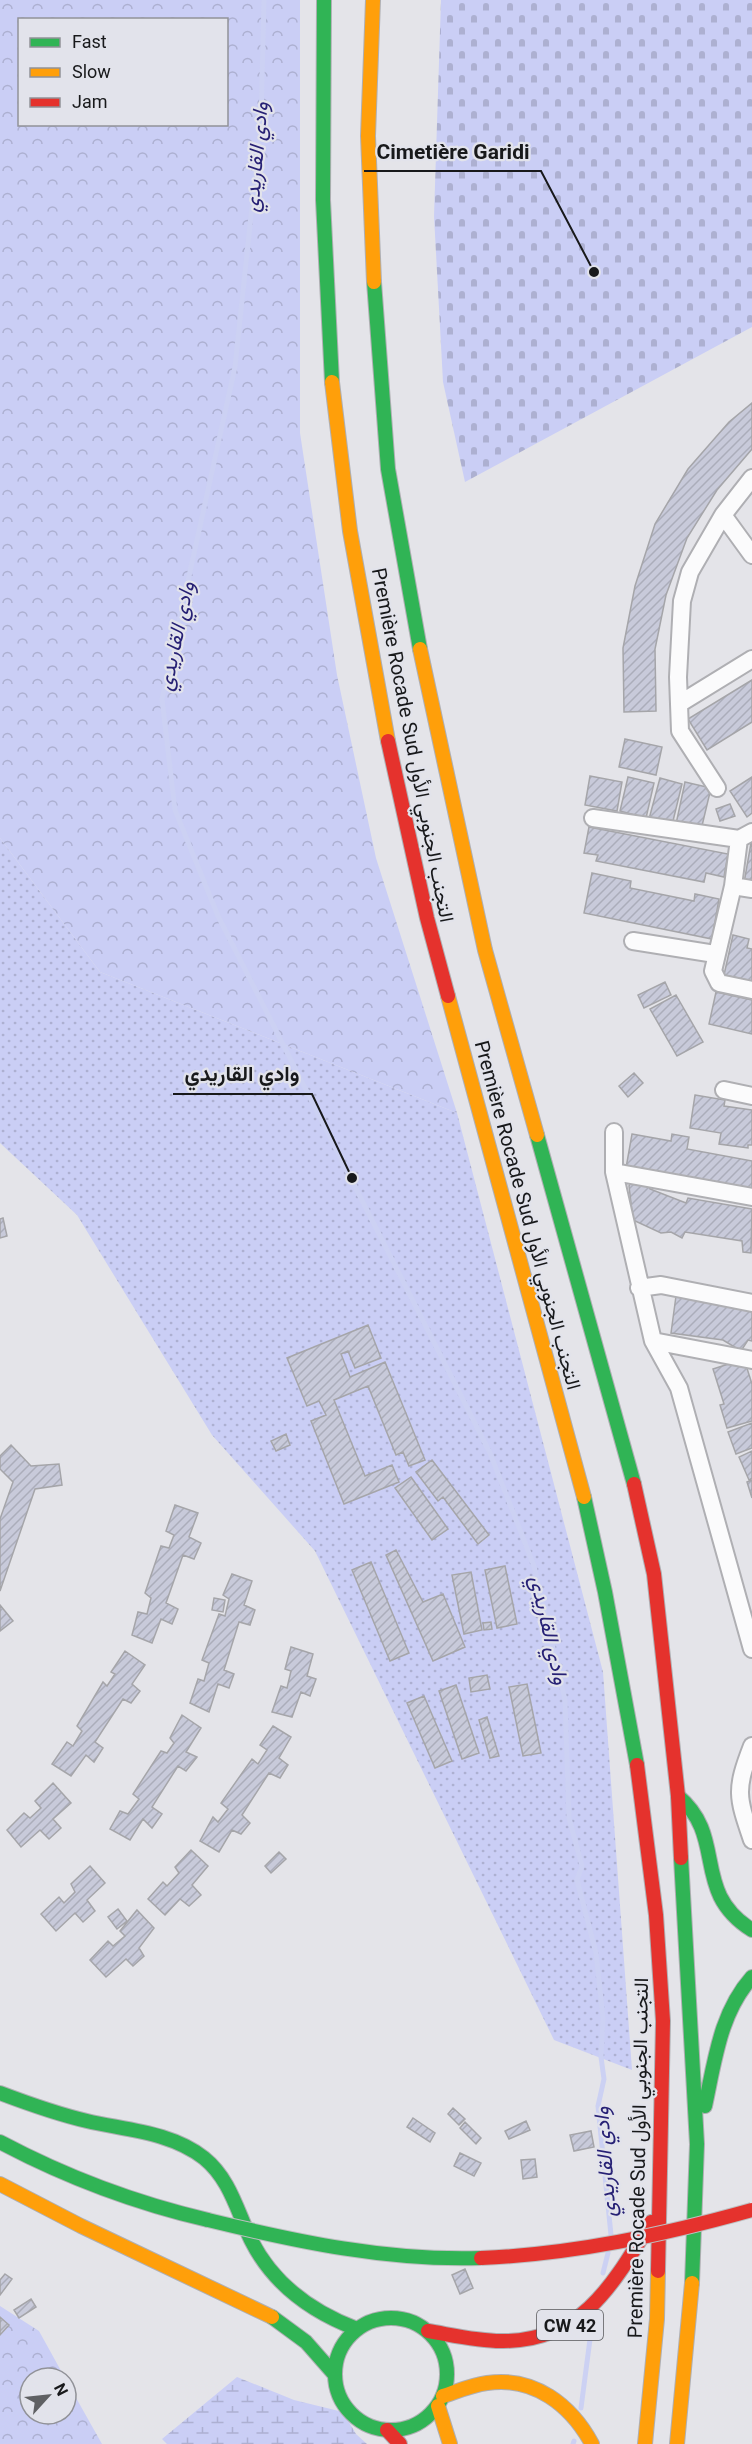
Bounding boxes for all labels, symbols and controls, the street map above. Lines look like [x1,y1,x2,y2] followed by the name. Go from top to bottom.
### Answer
[18,18,228,126] legend
[72,31,107,52] text: Fast
[72,61,111,82] text: Slow
[72,91,108,112] text: Jam
[239,100,278,214] water label: وادي القاريدي
[364,132,541,171] callout: Cimetière Garidi
[376,140,530,164] text: Cimetière Garidi
[362,566,459,925] street label: Première Rocade Sud التجنب الجنوبي الأول
[153,579,204,694] water label: وادي القاريدي
[465,1038,586,1394] street label: Première Rocade Sud التجنب الجنوبي الأول
[173,1055,312,1094] callout: وادي القاريدي
[185,1062,299,1091] text: وادي القاريدي
[520,1573,573,1688] water label: وادي القاريدي
[623,1978,658,2339] street label: Première Rocade Sud التجنب الجنوبي الأول
[589,2105,626,2218] water label: وادي القاريدي
[537,2310,603,2340] road number: CW 42
[18,2366,78,2426] north arrow
[50,2380,72,2399] text: N

